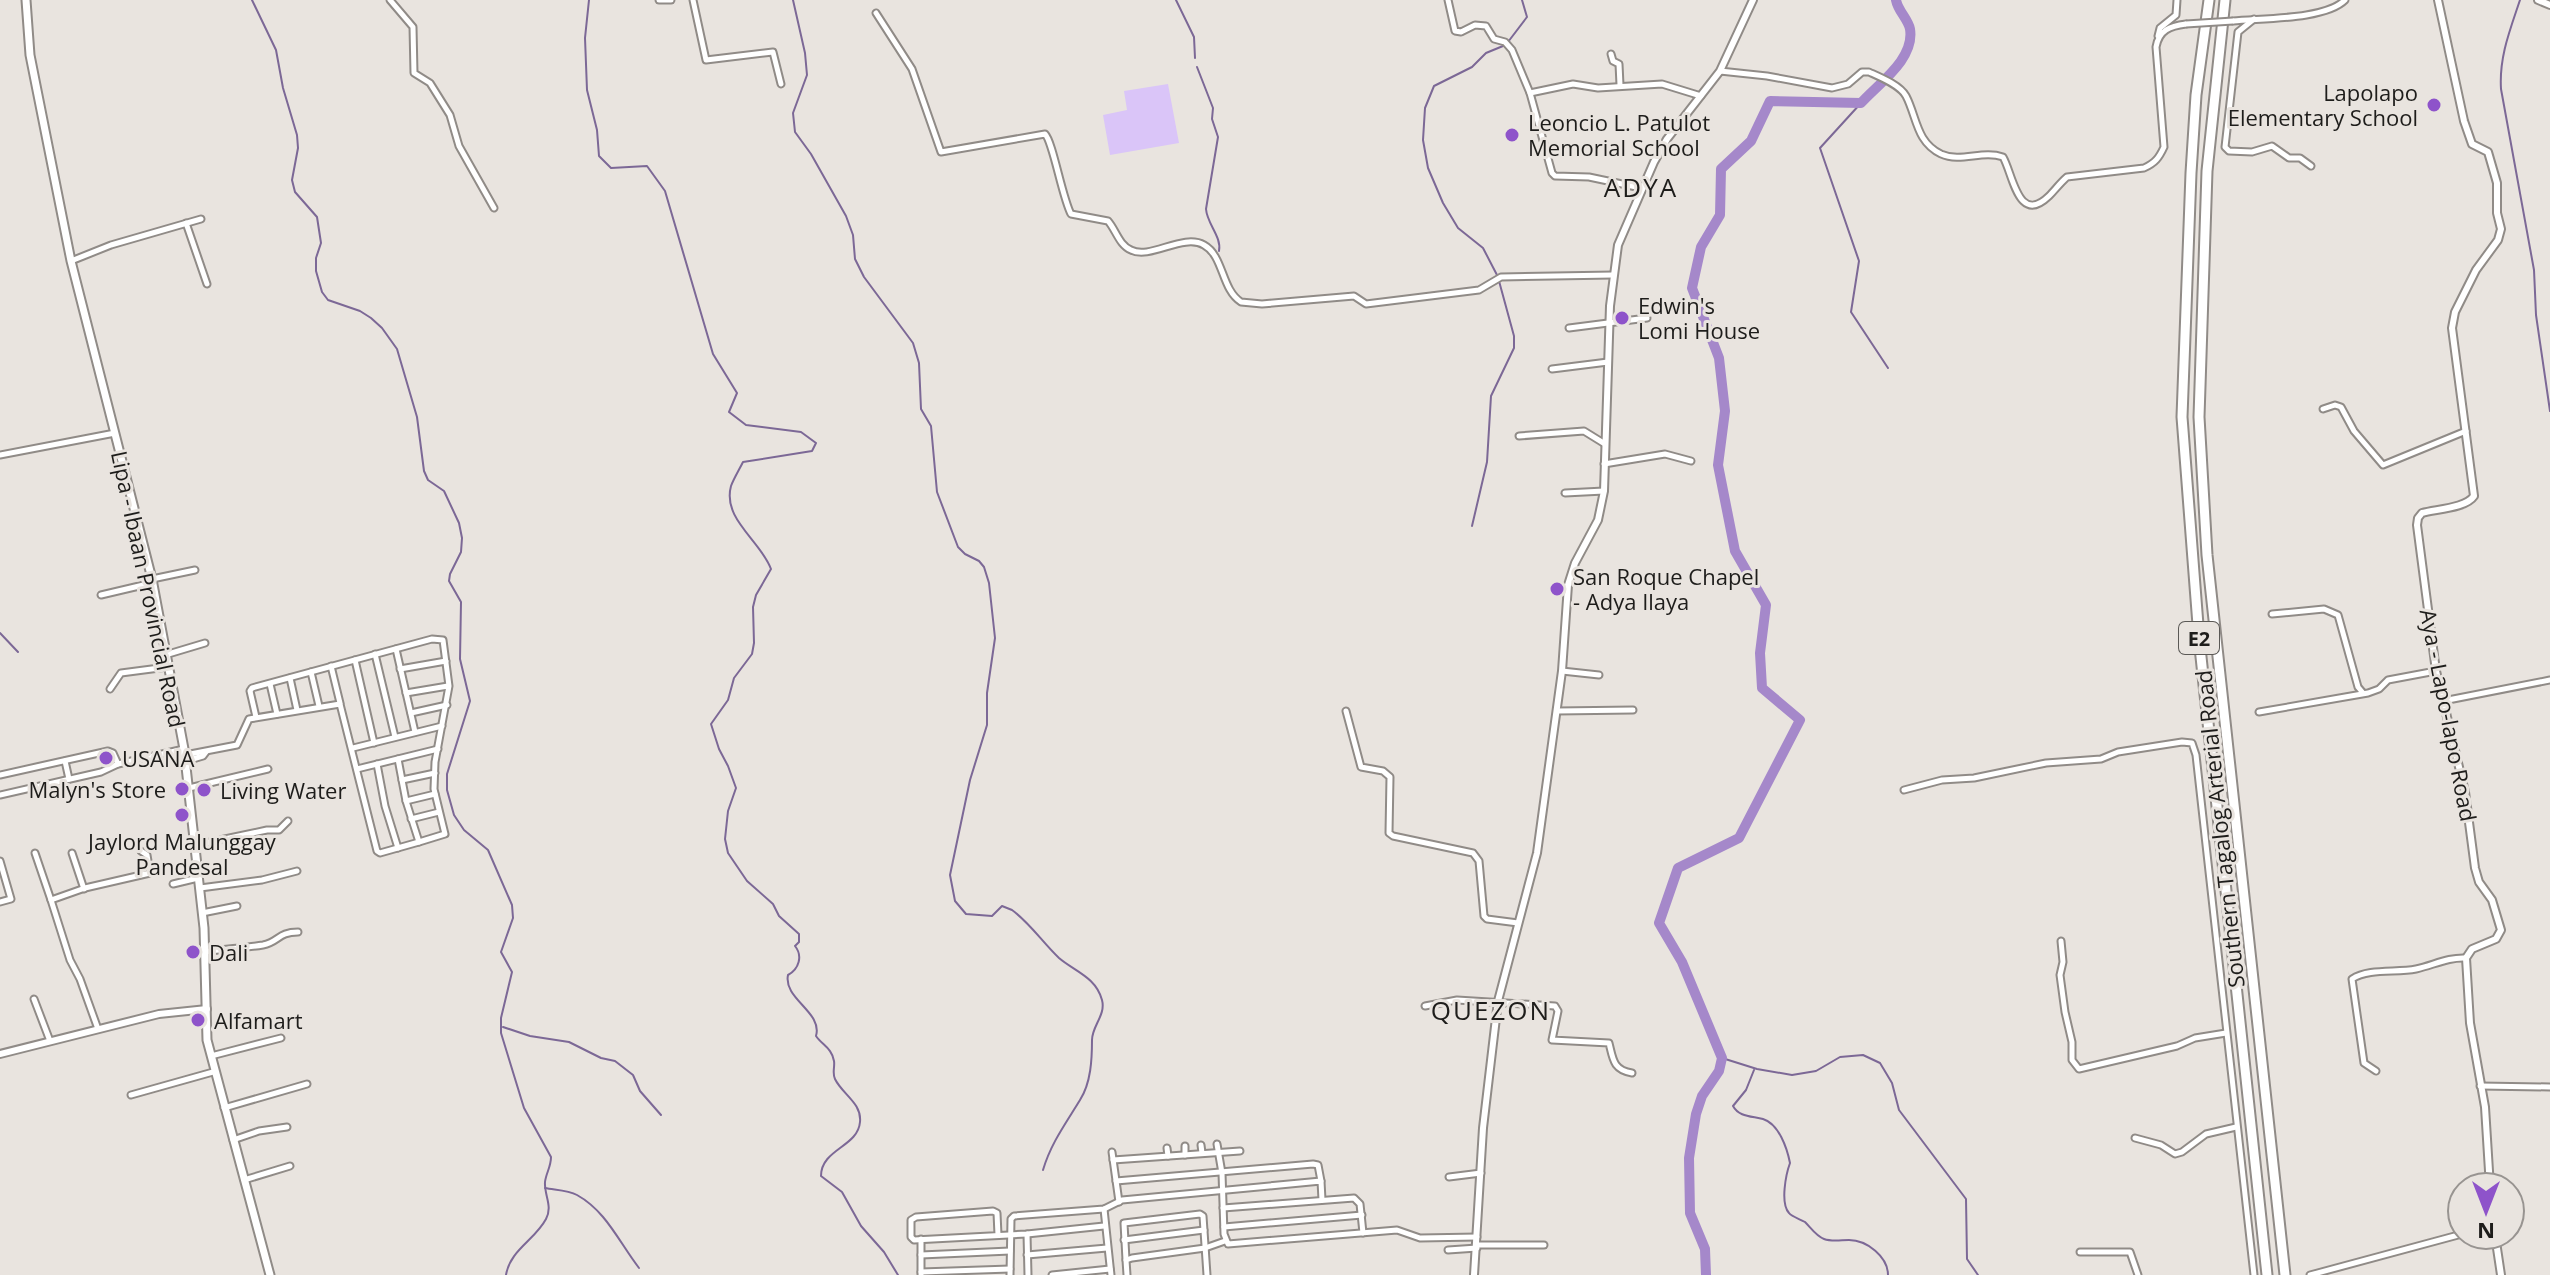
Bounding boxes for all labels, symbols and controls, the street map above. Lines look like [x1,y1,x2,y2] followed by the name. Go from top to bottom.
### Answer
[2228,77,2418,132] place label: Lapolapo Elementary School
[2425,96,2443,114] marker: Lapolapo Elementary School
[1528,107,1710,162] place label: Leoncio L. Patulot Memorial School
[1503,126,1521,144] marker: Leoncio L. Patulot Memorial School
[1604,169,1678,205] district label: ADYA
[1638,290,1760,345] place label: Edwin's Lomi House
[1613,309,1631,327] marker: Edwin's Lomi House
[105,448,193,730] street label: Lipa - Ibaan Provincial Road
[1573,561,1759,616] place label: San Roque Chapel - Adya Ilaya
[1548,580,1566,598] marker: San Roque Chapel - Adya Ilaya
[2414,606,2484,824] street label: Aya - Lapo-lapo Road
[2179,622,2219,654] road number: E2
[2187,669,2251,989] street label: Southern Tagalog Arterial Road
[122,743,195,773] place label: USANA
[97,749,115,767] marker: USANA
[28,774,166,804] place label: Malyn's Store
[220,775,346,805] place label: Living Water
[173,780,191,798] marker: Malyn's Store
[195,781,213,799] marker: Living Water
[173,806,191,824] marker: Jaylord Malunggay Pandesal
[86,826,277,881] place label: Jaylord Malunggay Pandesal
[209,937,248,967] place label: Dali
[184,943,202,961] marker: Dali
[1431,992,1551,1028] district label: QUEZON
[214,1005,303,1035] place label: Alfamart
[189,1011,207,1029] marker: Alfamart
[2446,1171,2526,1251] north arrow
[2477,1217,2495,1247] text: N

